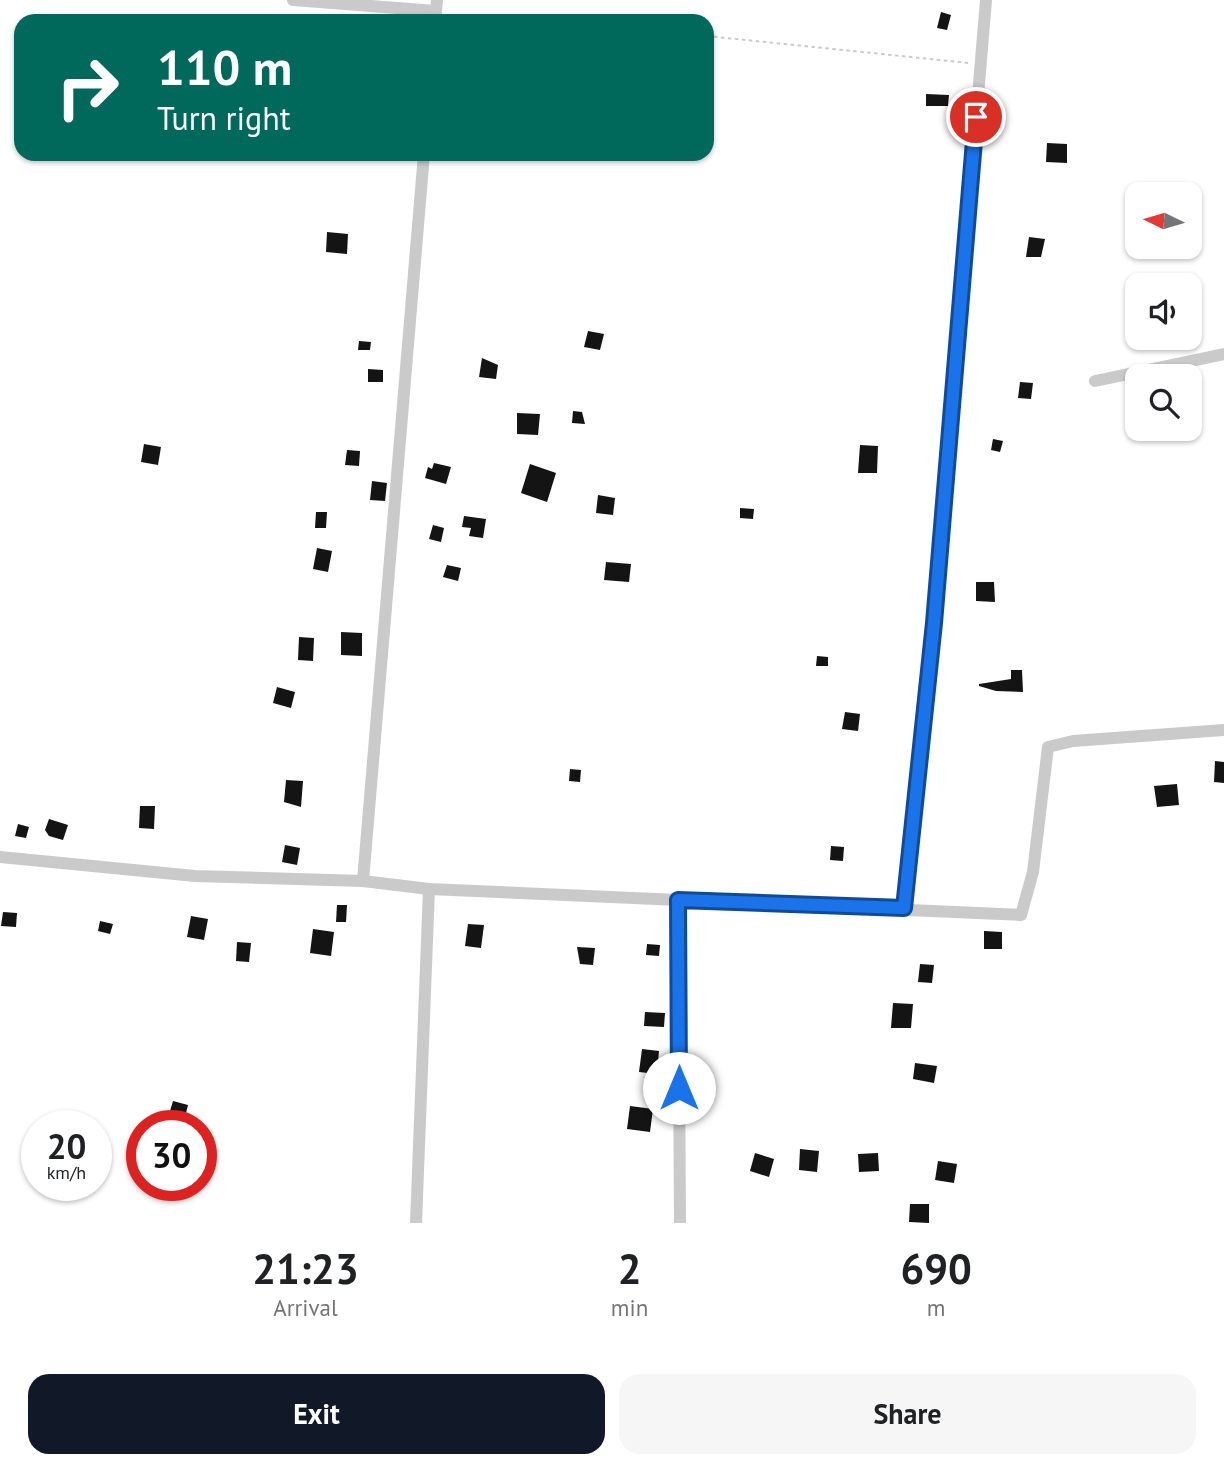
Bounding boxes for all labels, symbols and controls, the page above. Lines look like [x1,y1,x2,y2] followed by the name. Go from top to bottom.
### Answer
[157,35,292,99] text: 110 m
[42,42,133,133] icon: right
[946,87,1006,147] pin
[157,97,291,139] text: Turn right
[957,98,995,136] icon: arrive
[1125,182,1202,259] north arrow
[1125,182,1202,441] map controls
[1125,273,1202,350] button: sound
[1125,364,1202,441] button: search
[642,1051,716,1125] position arrow
[126,1110,217,1201] speed limit sign: 30
[47,1123,86,1169] text: 20
[47,1161,86,1184] text: km/h
[252,1241,359,1296] text: 21:23
[618,1241,641,1296] text: 2
[900,1241,972,1296] text: 690
[273,1293,338,1322] text: Arrival
[611,1293,648,1322] text: min
[927,1293,945,1322] text: m
[28,1374,605,1454] button: Exit
[619,1374,1196,1454] button: Share

